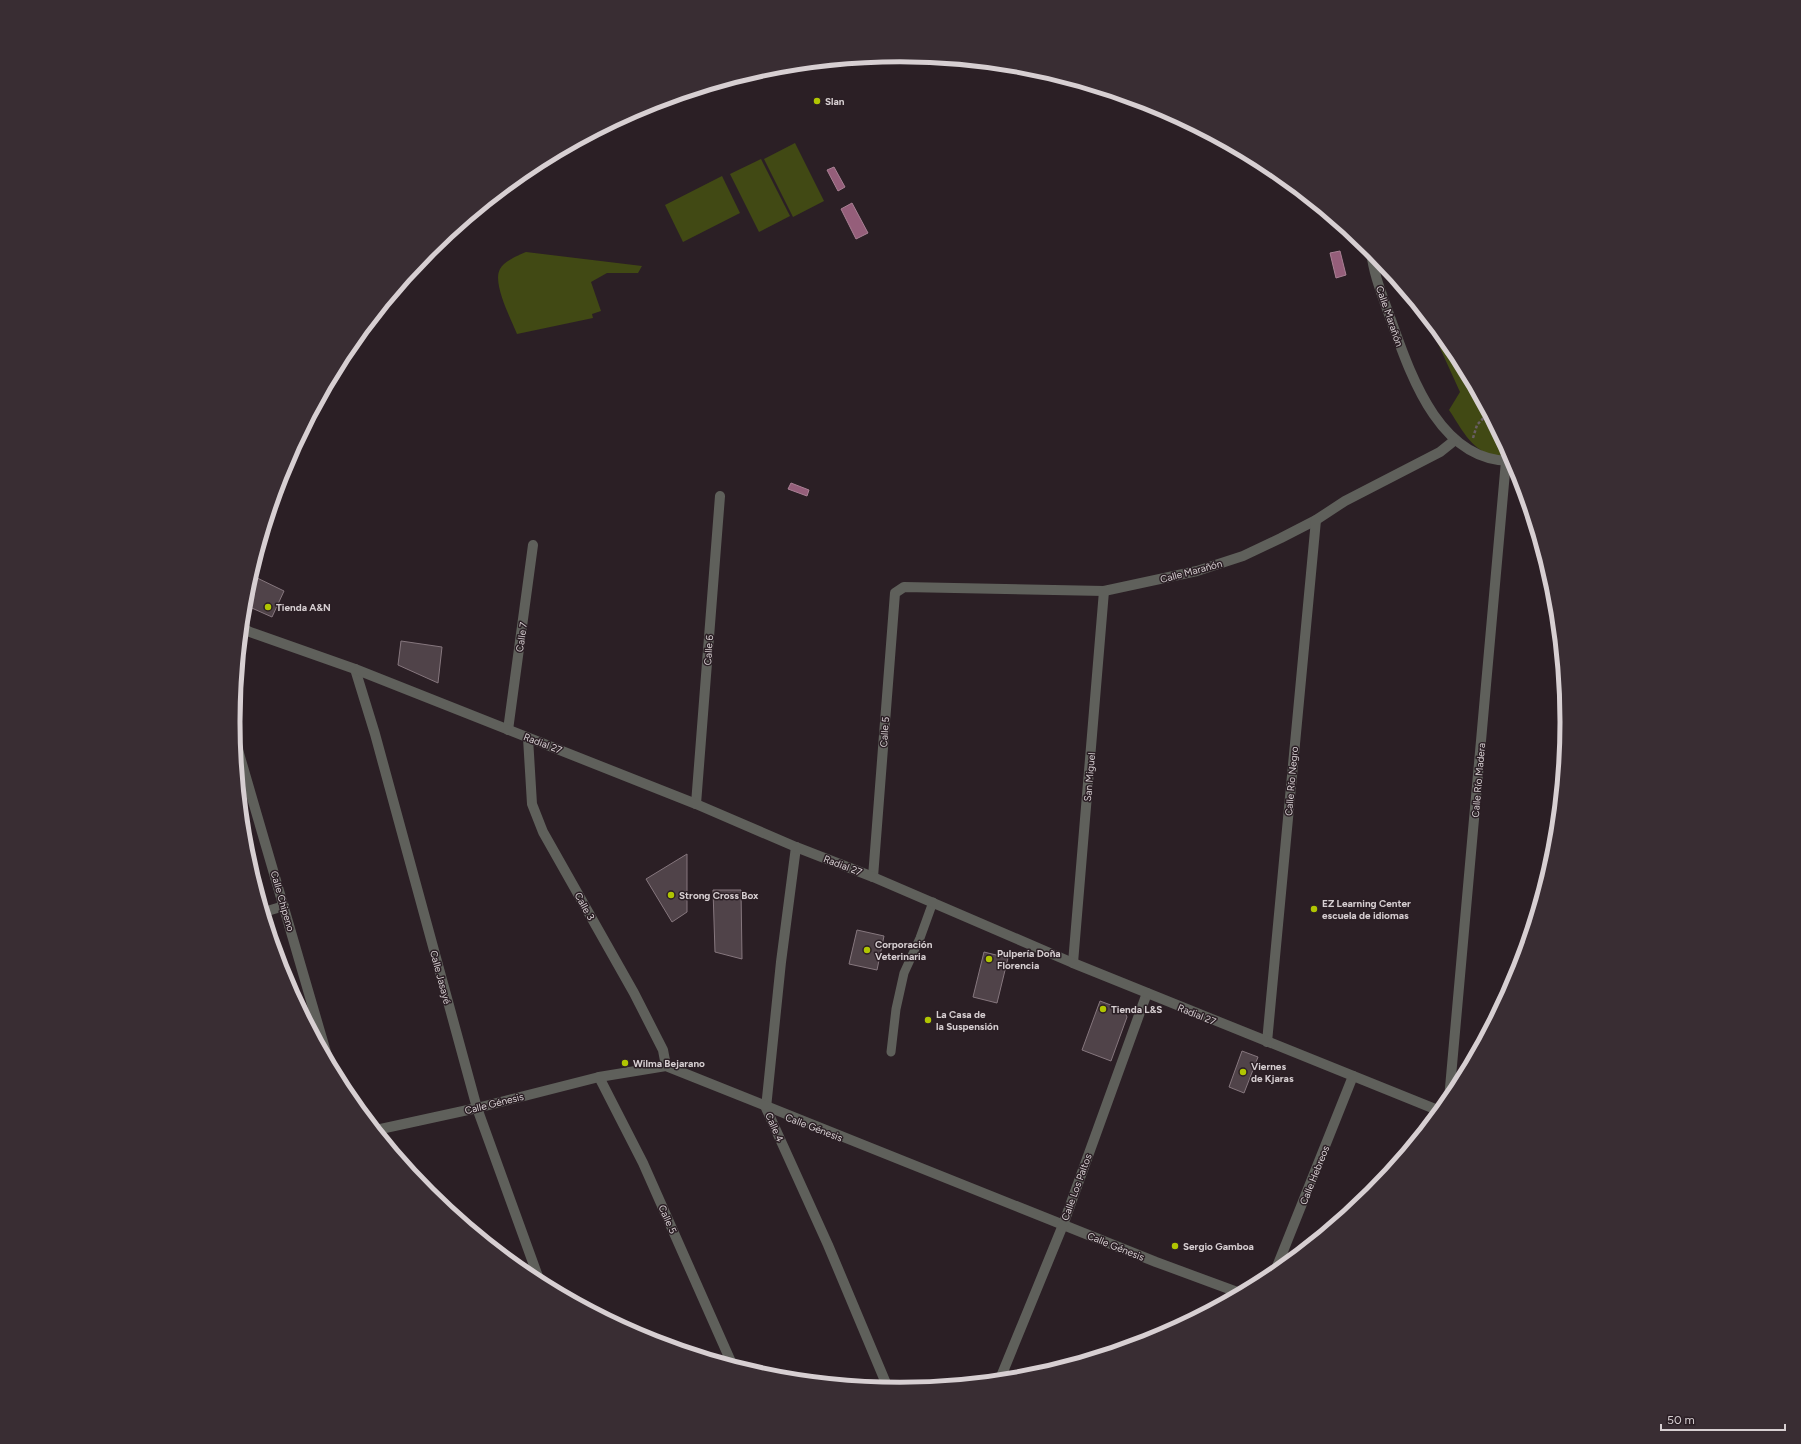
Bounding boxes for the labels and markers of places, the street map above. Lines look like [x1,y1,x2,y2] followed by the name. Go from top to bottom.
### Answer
[825,95,845,108] place label: Slan
[812,96,822,106] marker: Slan
[276,601,331,614] place label: Tienda A&N
[263,602,273,612] marker: Tienda A&N
[679,889,759,902] place label: Strong Cross Box
[666,890,676,900] marker: Strong Cross Box
[1322,897,1411,922] place label: EZ Learning Center escuela de idiomas
[1309,904,1319,914] marker: EZ Learning Center escuela de idiomas
[875,938,933,963] place label: Corporación Veterinaria
[862,945,872,955] marker: Corporación Veterinaria
[997,947,1061,972] place label: Pulpería Doña Florencia
[984,954,994,964] marker: Pulpería Doña Florencia
[1111,1003,1162,1016] place label: Tienda L&S
[1098,1004,1108,1014] marker: Tienda L&S
[936,1008,999,1033] place label: La Casa de la Suspensión
[923,1015,933,1025] marker: La Casa de la Suspensión
[633,1057,705,1070] place label: Wilma Bejarano
[620,1058,630,1068] marker: Wilma Bejarano
[1251,1060,1294,1085] place label: Viernes de Kjaras
[1238,1067,1248,1077] marker: Viernes de Kjaras
[1183,1240,1254,1253] place label: Sergio Gamboa
[1170,1241,1180,1251] marker: Sergio Gamboa

